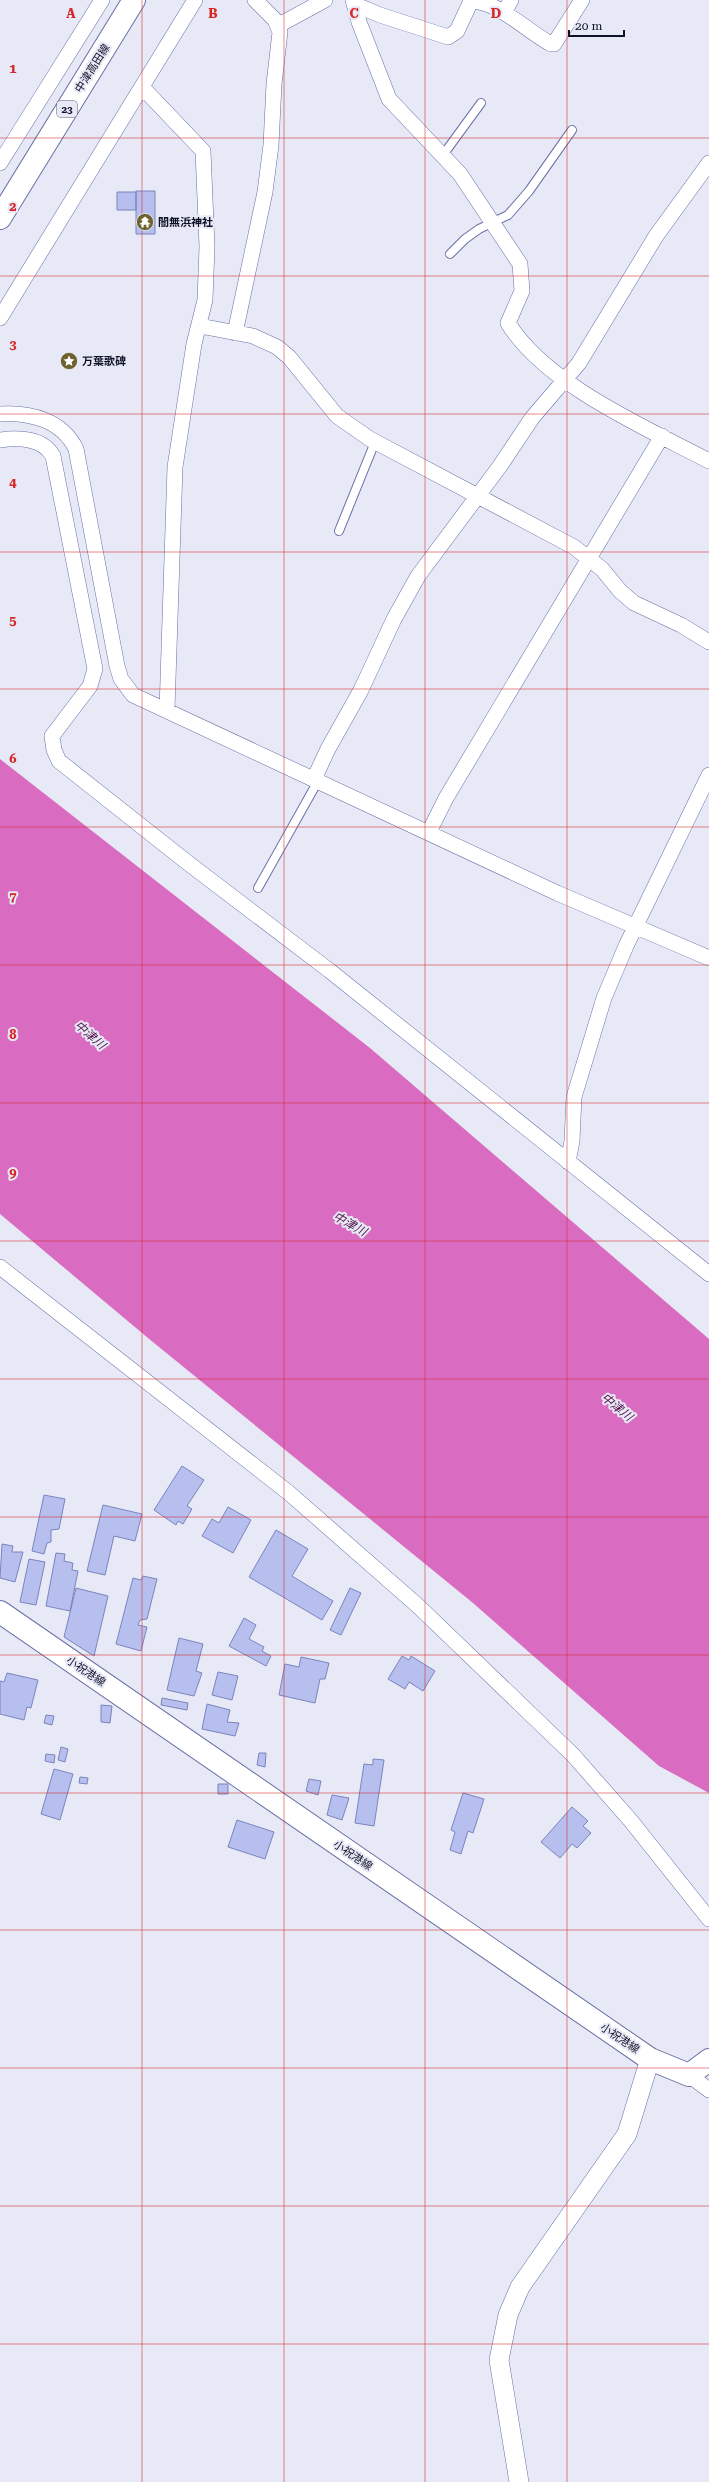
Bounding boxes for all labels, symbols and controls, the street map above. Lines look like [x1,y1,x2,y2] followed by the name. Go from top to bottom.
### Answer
[66,6,76,21] text: A
[208,6,218,21] text: B
[349,6,359,21] text: C
[491,6,501,21] text: D
[569,12,624,38] scale bar
[575,19,602,33] text: 20 m
[72,41,113,95] street label: 中津高田線
[9,61,17,76] text: 1
[57,101,77,117] road number: 23
[9,199,17,214] text: 2
[135,212,155,232] temple icon: 闇無浜神社
[158,216,213,229] place label: 闇無浜神社
[9,337,17,352] text: 3
[59,351,79,371] place icon: 万葉歌碑
[82,355,126,368] place label: 万葉歌碑
[9,475,17,490] text: 4
[9,613,17,628] text: 5
[9,751,17,766] text: 6
[9,889,17,904] text: 7
[72,1018,110,1053] water label: 中津川
[9,1027,17,1042] text: 8
[9,1165,17,1180] text: 9
[331,1209,371,1240] water label: 中津川
[599,1390,637,1425] water label: 中津川
[64,1654,108,1689] street label: 小祝港線
[331,1838,375,1873] street label: 小祝港線
[598,2021,642,2056] street label: 小祝港線

